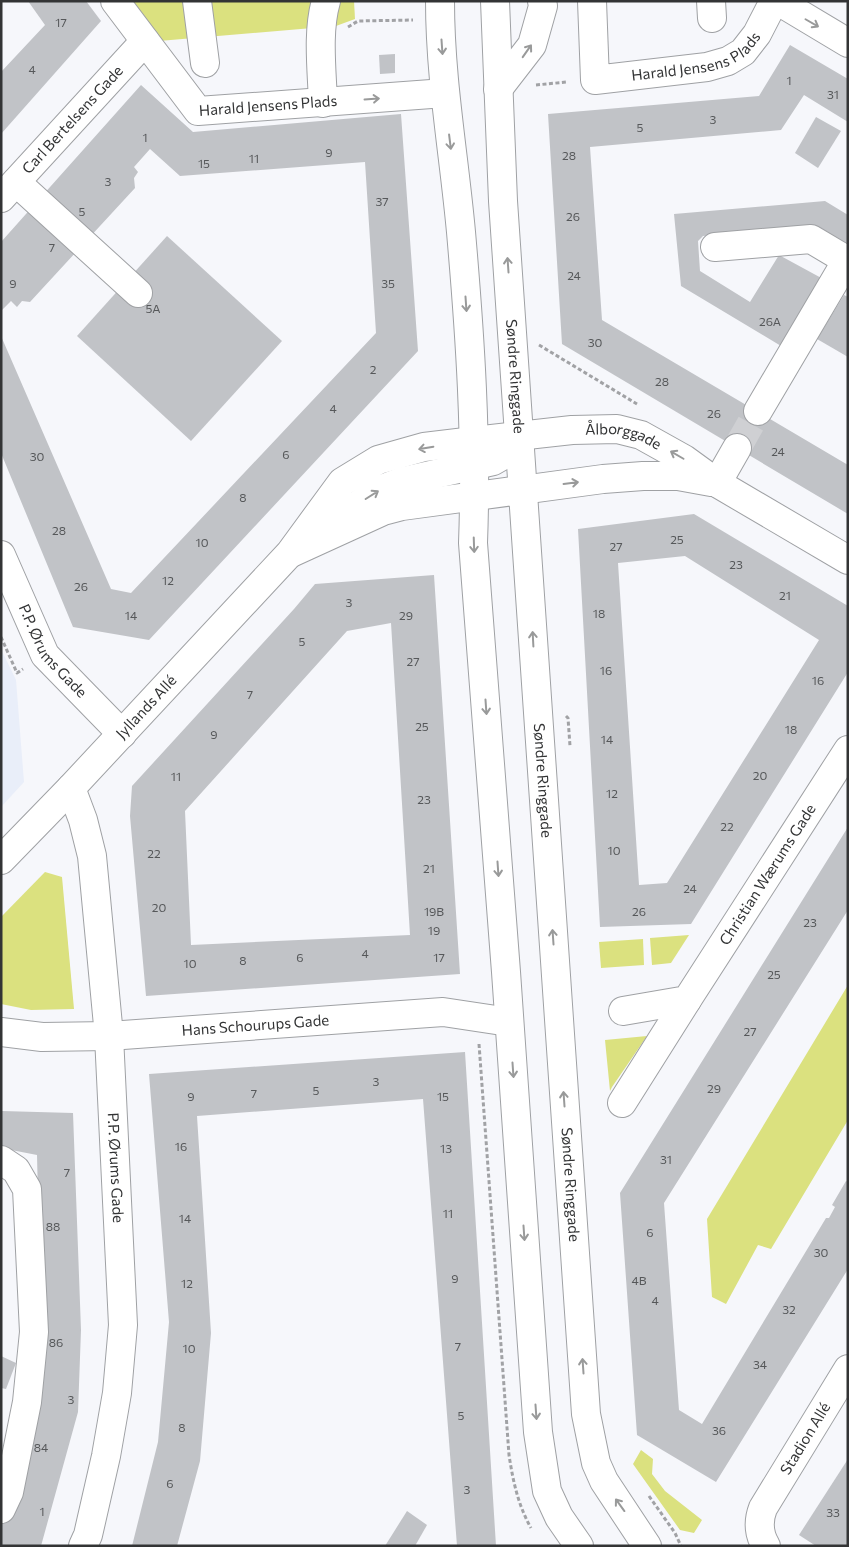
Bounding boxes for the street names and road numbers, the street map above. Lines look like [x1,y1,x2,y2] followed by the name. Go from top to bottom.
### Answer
[630,27,764,84] street label: Harald Jensens Plads
[18,61,126,177] street label: Carl Bertelsens Gade
[198,91,338,119] street label: Harald Jensens Plads
[503,319,529,434] street label: Søndre Ringgade
[585,418,665,453] street label: Ålborggade
[16,601,91,701] street label: P.P. Ørums Gade
[112,671,180,742] street label: Jyllands Allé
[531,723,557,838] street label: Søndre Ringgade
[715,800,819,948] street label: Christian Wærums Gade
[181,1010,330,1039] street label: Hans Schourups Gade
[105,1112,128,1223] street label: P.P. Ørums Gade
[558,1127,584,1242] street label: Søndre Ringgade
[776,1398,834,1478] street label: Stadion Allé

